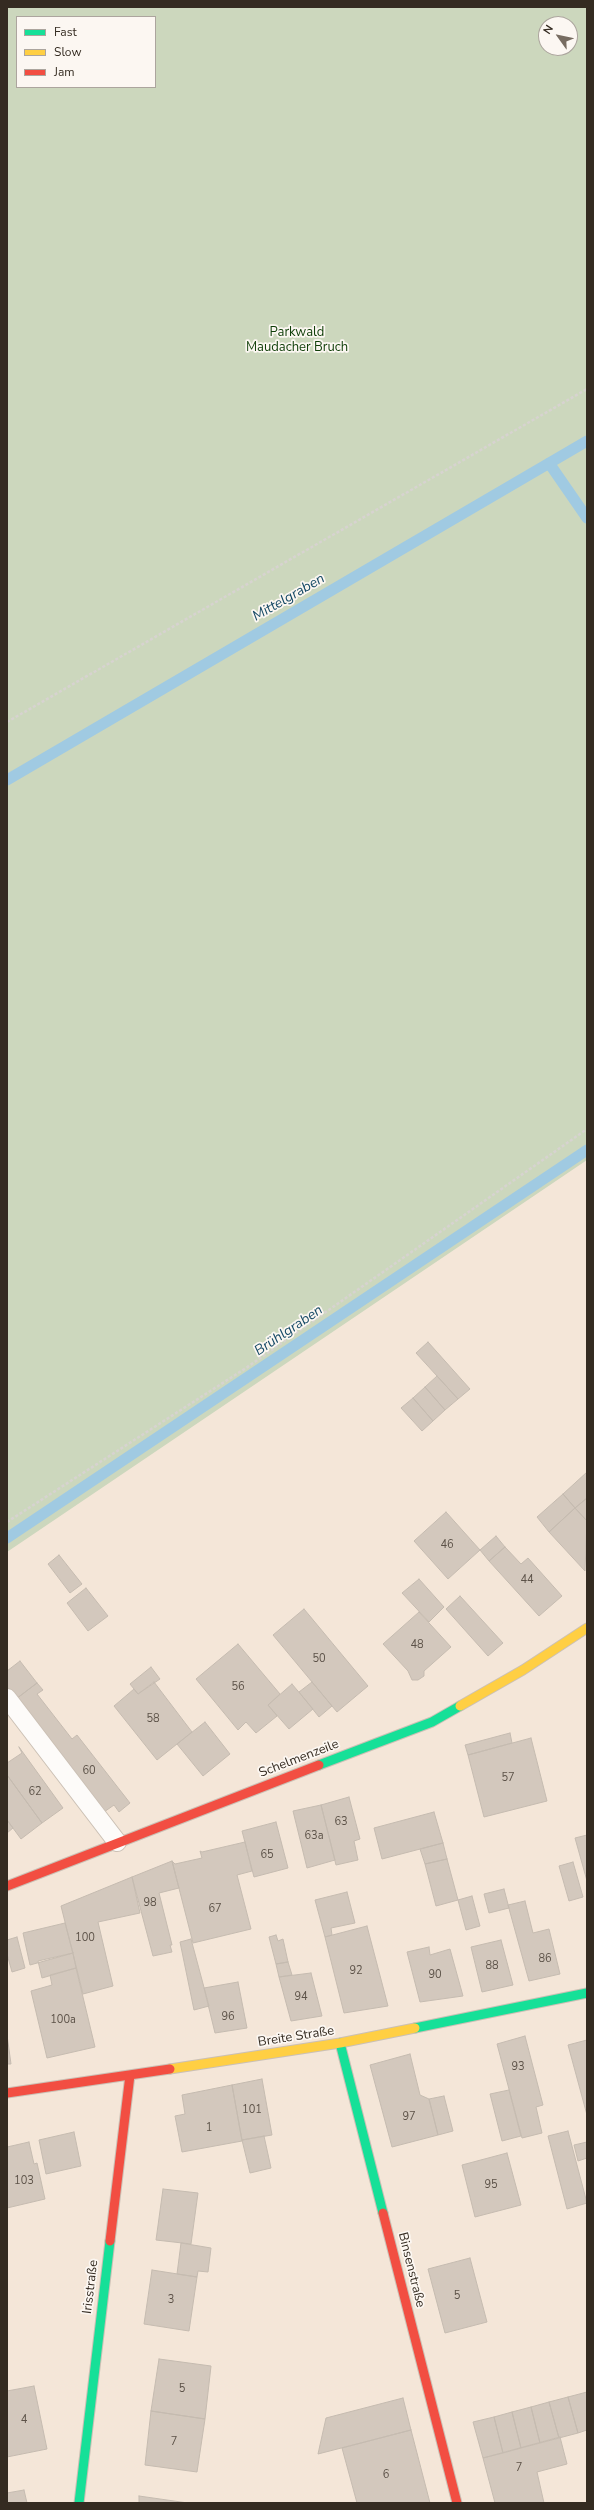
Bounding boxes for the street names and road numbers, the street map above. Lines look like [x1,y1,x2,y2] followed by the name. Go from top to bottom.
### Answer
[257,1737,341,1781] street label: Schelmenzeile
[257,2023,335,2051] street label: Breite Straße
[394,2231,428,2309] street label: Binsenstraße
[80,2259,102,2315] street label: Irisstraße

